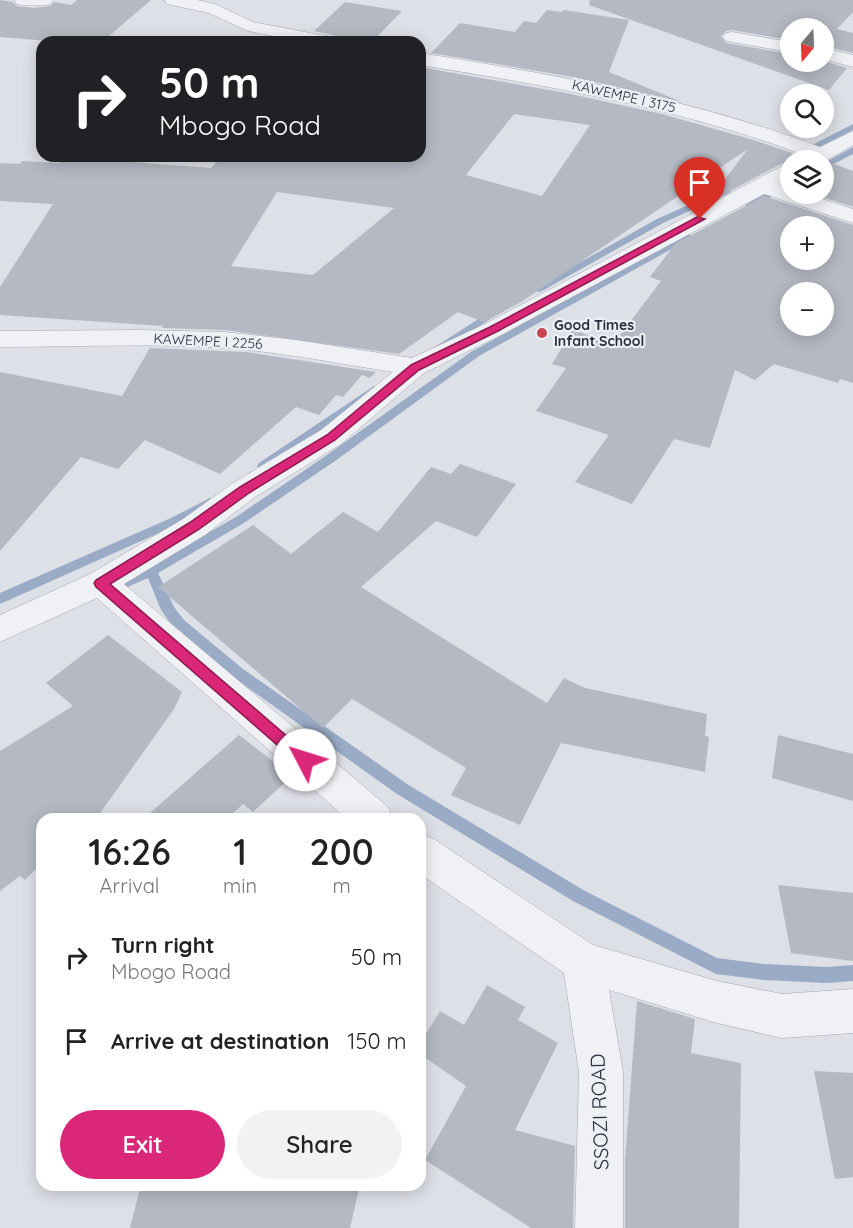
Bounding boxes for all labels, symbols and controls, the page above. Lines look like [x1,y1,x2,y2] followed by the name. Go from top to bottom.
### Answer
[780,18,834,72] north arrow
[780,18,834,336] map controls
[159,56,259,109] text: 50 m
[60,60,138,138] icon: right
[570,75,678,117] street label: KAWEMPE I 3175
[780,84,834,138] button: search
[159,108,321,142] text: Mbogo Road
[780,150,834,204] button: layers
[674,157,725,219] pin
[683,166,716,199] icon: arrive
[780,216,834,270] button: +
[780,282,834,336] button: −
[554,316,644,350] place label: Good Times Infant School
[535,326,549,340] marker: Good Times Infant School
[153,329,264,353] street label: KAWEMPE I 2256
[273,728,337,792] position arrow
[88,829,171,874] text: 16:26
[233,829,247,874] text: 1
[310,829,374,874] text: 200
[100,873,159,898] text: Arrival
[223,873,257,898] text: min
[332,873,351,898] text: m
[111,931,215,959] text: Turn right
[60,941,93,974] icon: right
[351,943,402,971] text: 50 m
[111,959,231,984] text: Mbogo Road
[60,1025,93,1058] icon: arrive
[111,1027,329,1055] text: Arrive at destination
[347,1027,407,1055] text: 150 m
[584,1053,614,1171] street label: SSOZI ROAD
[60,1110,225,1179] button: Exit
[237,1110,402,1179] button: Share

